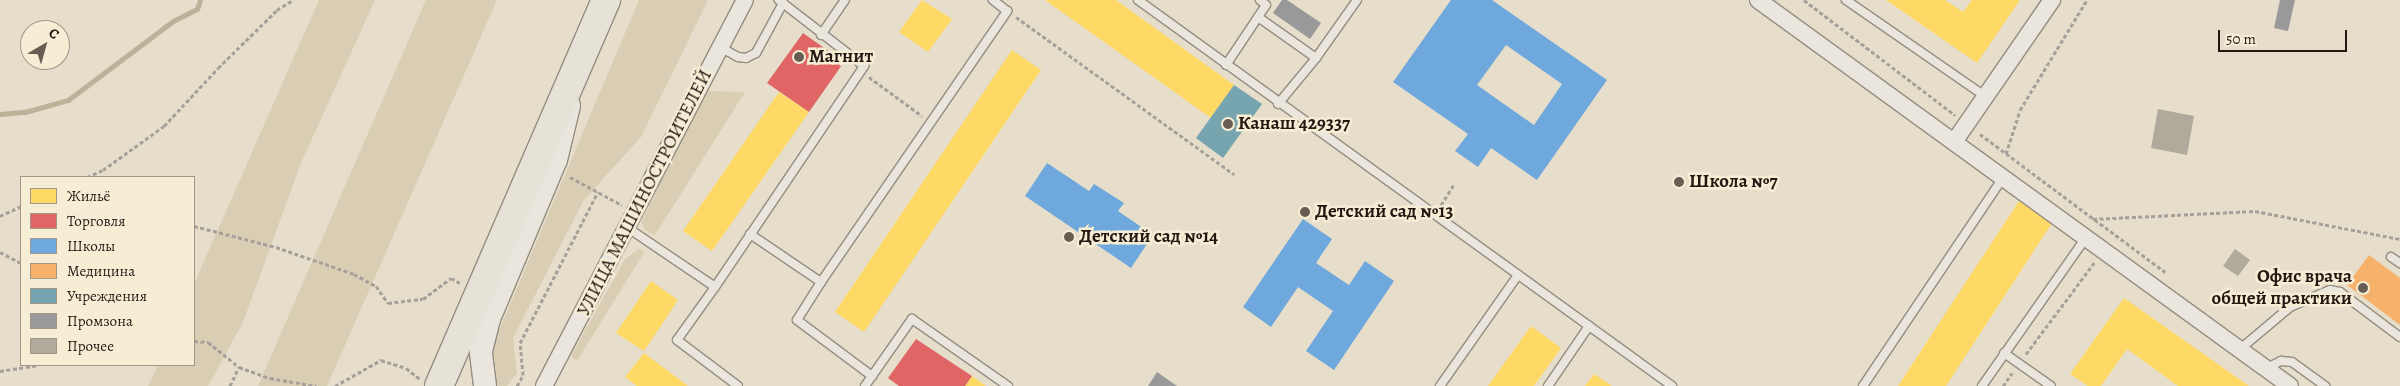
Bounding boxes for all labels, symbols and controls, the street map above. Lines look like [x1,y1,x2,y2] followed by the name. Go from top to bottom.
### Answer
[20,20,70,70] north arrow
[2220,20,2349,52] scale bar
[45,23,63,44] text: С
[2226,29,2256,49] text: 50 m
[809,46,873,68] place label: Магнит
[793,51,805,63] marker: Магнит
[573,66,717,320] street label: УЛИЦА МАШИНОСТРОИТЕЛЕЙ
[1238,113,1350,135] place label: Канаш 429337
[1222,118,1234,130] marker: Канаш 429337
[1689,171,1778,193] place label: Школа №7
[20,176,195,366] legend
[1673,176,1685,188] marker: Школа №7
[67,186,110,206] text: Жильё
[1315,201,1453,223] place label: Детский сад №13
[1299,206,1311,218] marker: Детский сад №13
[67,211,125,231] text: Торговля
[1079,226,1218,248] place label: Детский сад №14
[1063,231,1075,243] marker: Детский сад №14
[67,236,115,256] text: Школы
[67,261,135,281] text: Медицина
[2211,266,2352,310] place label: Офис врача общей практики
[2356,281,2370,295] marker: Офис врача общей практики
[67,286,147,306] text: Учреждения
[67,311,133,331] text: Промзона
[67,336,114,356] text: Прочее

